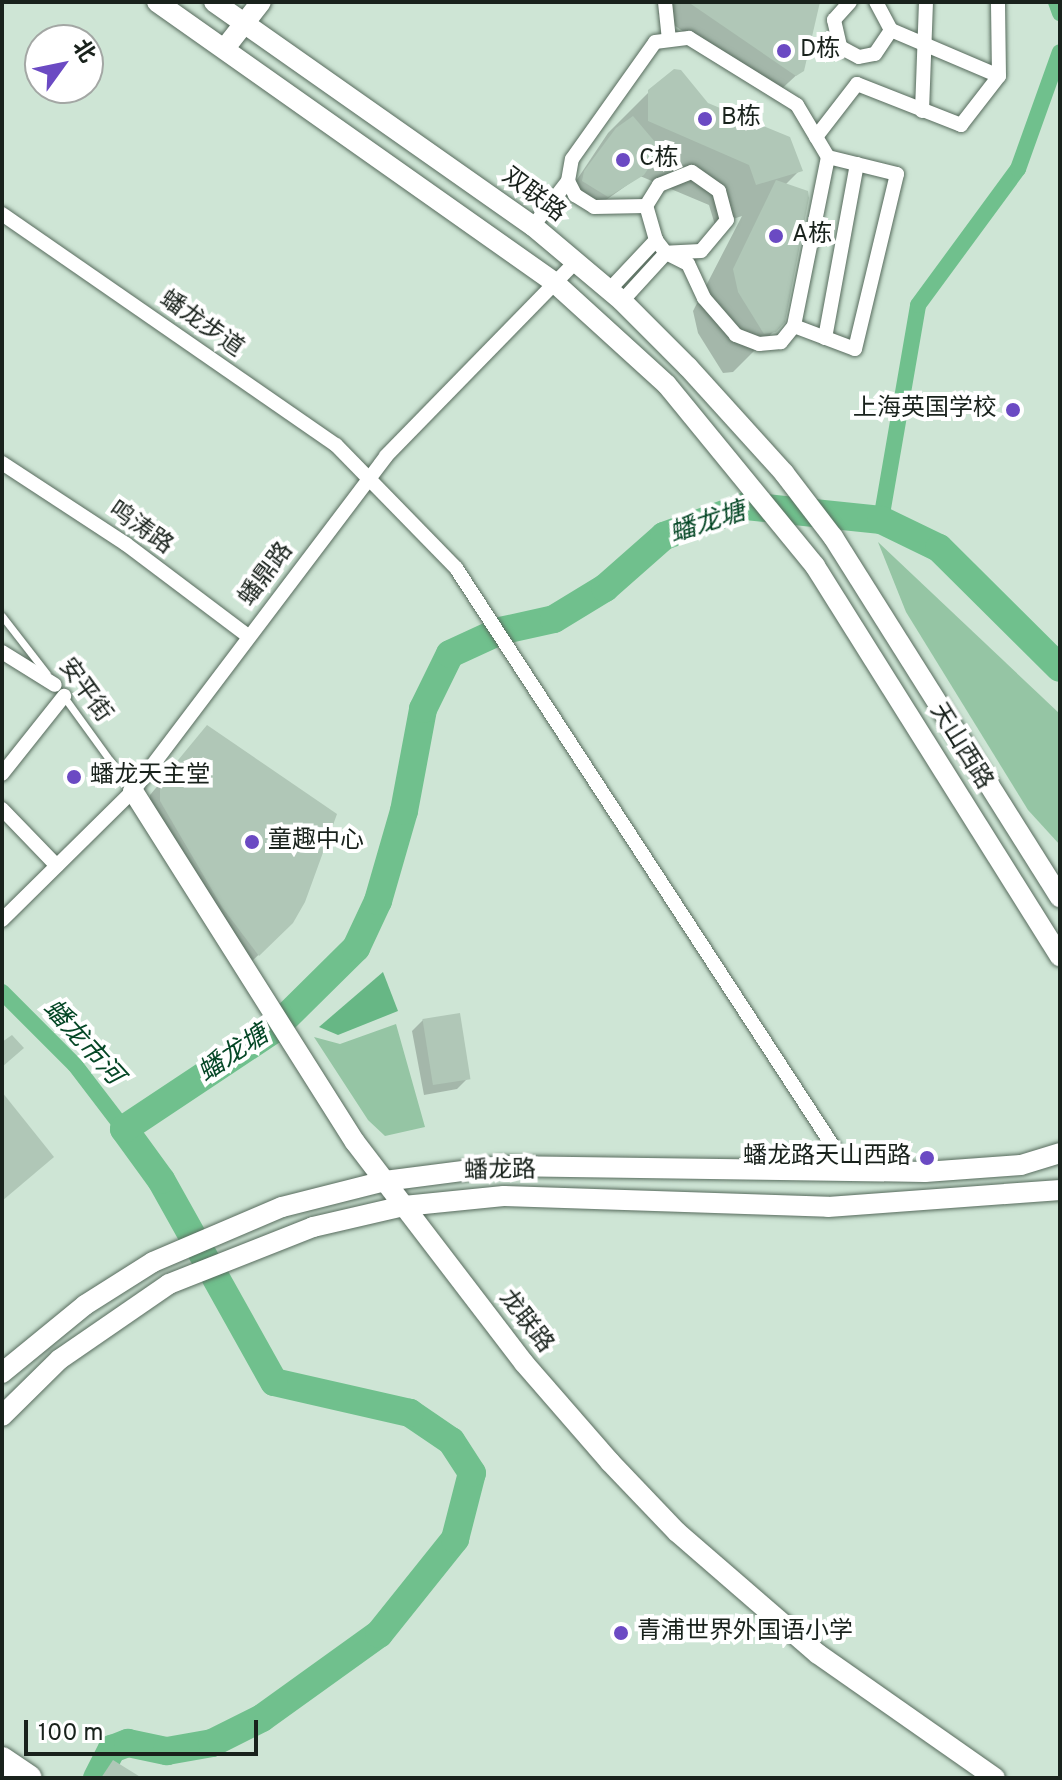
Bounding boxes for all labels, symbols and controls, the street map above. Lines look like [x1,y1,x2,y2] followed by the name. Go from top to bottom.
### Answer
[24,24,104,104] north arrow
[66,35,100,68] text: 北
[800,37,840,65] place label: D栋
[775,42,793,60] marker: D栋
[721,105,761,133] place label: B栋
[696,110,714,128] marker: B栋
[639,146,679,174] place label: C栋
[614,151,632,169] marker: C栋
[496,163,570,229] street label: 双联路
[792,222,832,250] place label: A栋
[767,227,785,245] marker: A栋
[153,286,249,364] street label: 蟠龙步道
[853,396,997,424] place label: 上海英国学校
[1004,401,1022,419] marker: 上海英国学校
[102,497,178,561] street label: 鸣涛路
[666,497,750,551] water label: 蟠龙塘
[234,538,300,612] street label: 蟠鼎路
[51,653,117,729] street label: 安平街
[922,699,998,795] street label: 天山西路
[90,763,210,791] place label: 蟠龙天主堂
[65,768,83,786] marker: 蟠龙天主堂
[268,828,364,856] place label: 童趣中心
[243,833,261,851] marker: 童趣中心
[36,994,128,1092] water label: 蟠龙市河
[193,1020,275,1090] water label: 蟠龙塘
[743,1144,911,1172] place label: 蟠龙路天山西路
[918,1149,936,1167] marker: 蟠龙路天山西路
[464,1157,536,1187] street label: 蟠龙路
[491,1285,559,1359] street label: 龙联路
[637,1619,853,1647] place label: 青浦世界外国语小学
[612,1624,630,1642] marker: 青浦世界外国语小学
[28,1704,262,1754] scale bar
[38,1719,104,1749] text: 100 m

